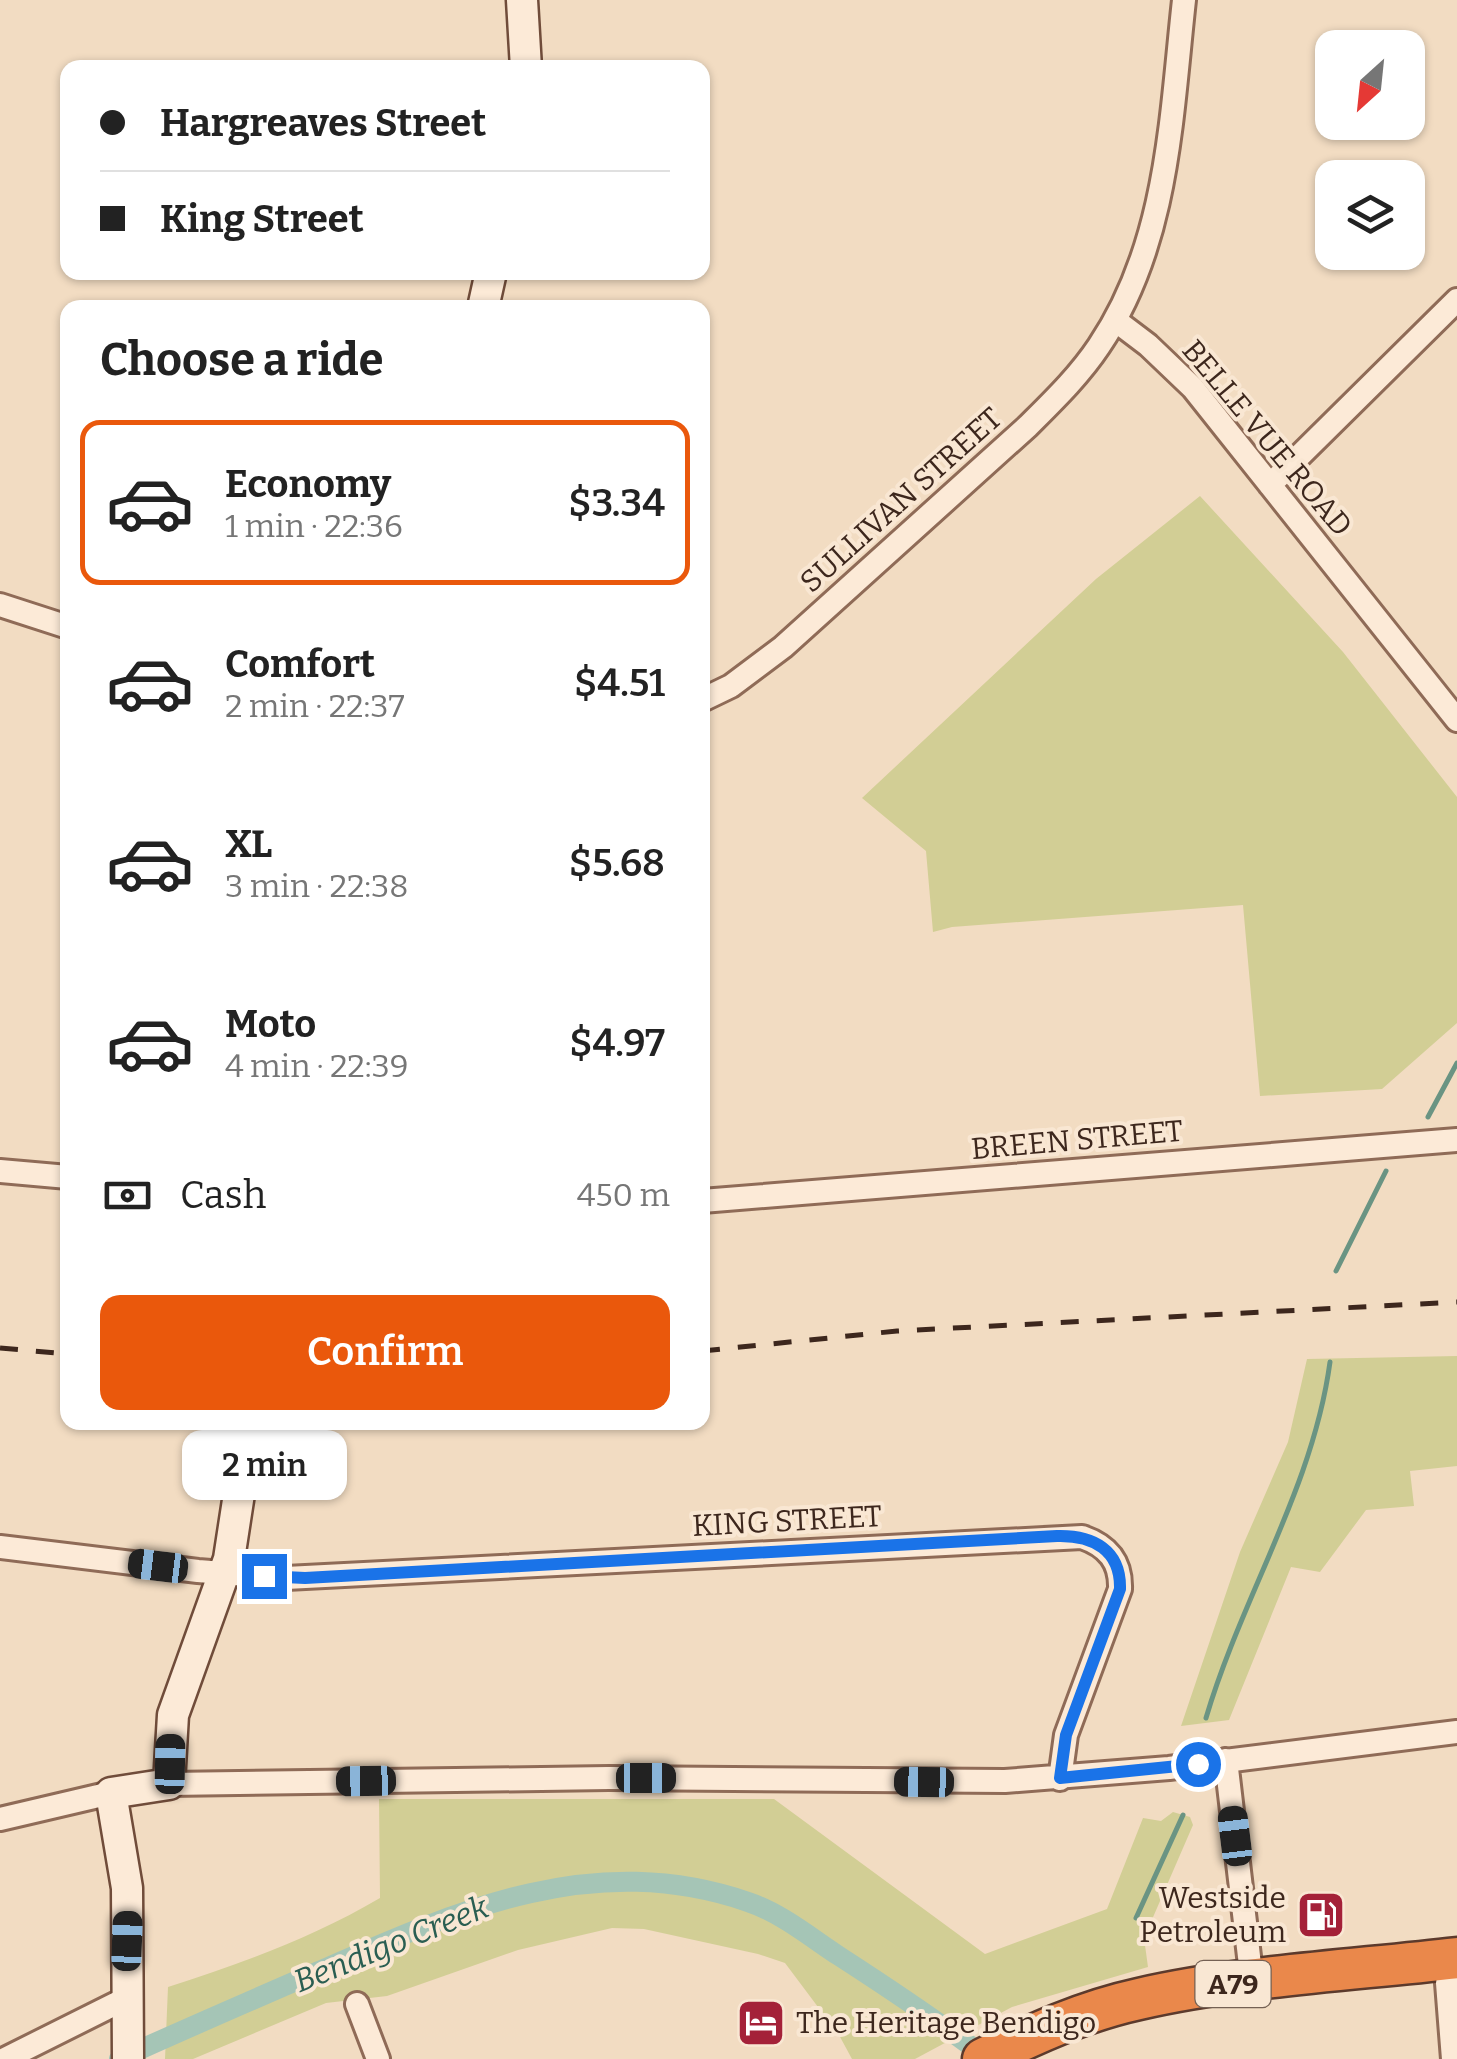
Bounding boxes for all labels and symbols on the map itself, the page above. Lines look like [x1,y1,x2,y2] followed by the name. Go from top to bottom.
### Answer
[1315,30,1425,140] north arrow
[1175,333,1359,543] street label: BELLE VUE ROAD
[793,400,1009,600] street label: SULLIVAN STREET
[970,1113,1184,1167] street label: BREEN STREET
[182,1431,346,1501] callout: 2 min
[691,1498,883,1544] street label: KING STREET
[126,1547,190,1585] car
[242,1554,287,1599] route end
[154,1734,186,1794] car
[1176,1742,1221,1787] route start
[616,1763,676,1793] car
[336,1765,396,1797] car
[894,1766,954,1798] car
[1216,1804,1254,1868] car
[1139,1880,1286,1950] place label: Westside Petroleum
[288,1887,494,2000] water label: Bendigo Creek
[1295,1889,1347,1941] fuel station icon: Westside Petroleum
[111,1910,143,1972] car
[1196,1961,1270,2007] road number: A79
[735,1997,787,2049] hotel icon: The Heritage Bendigo
[796,2005,1096,2041] place label: The Heritage Bendigo

